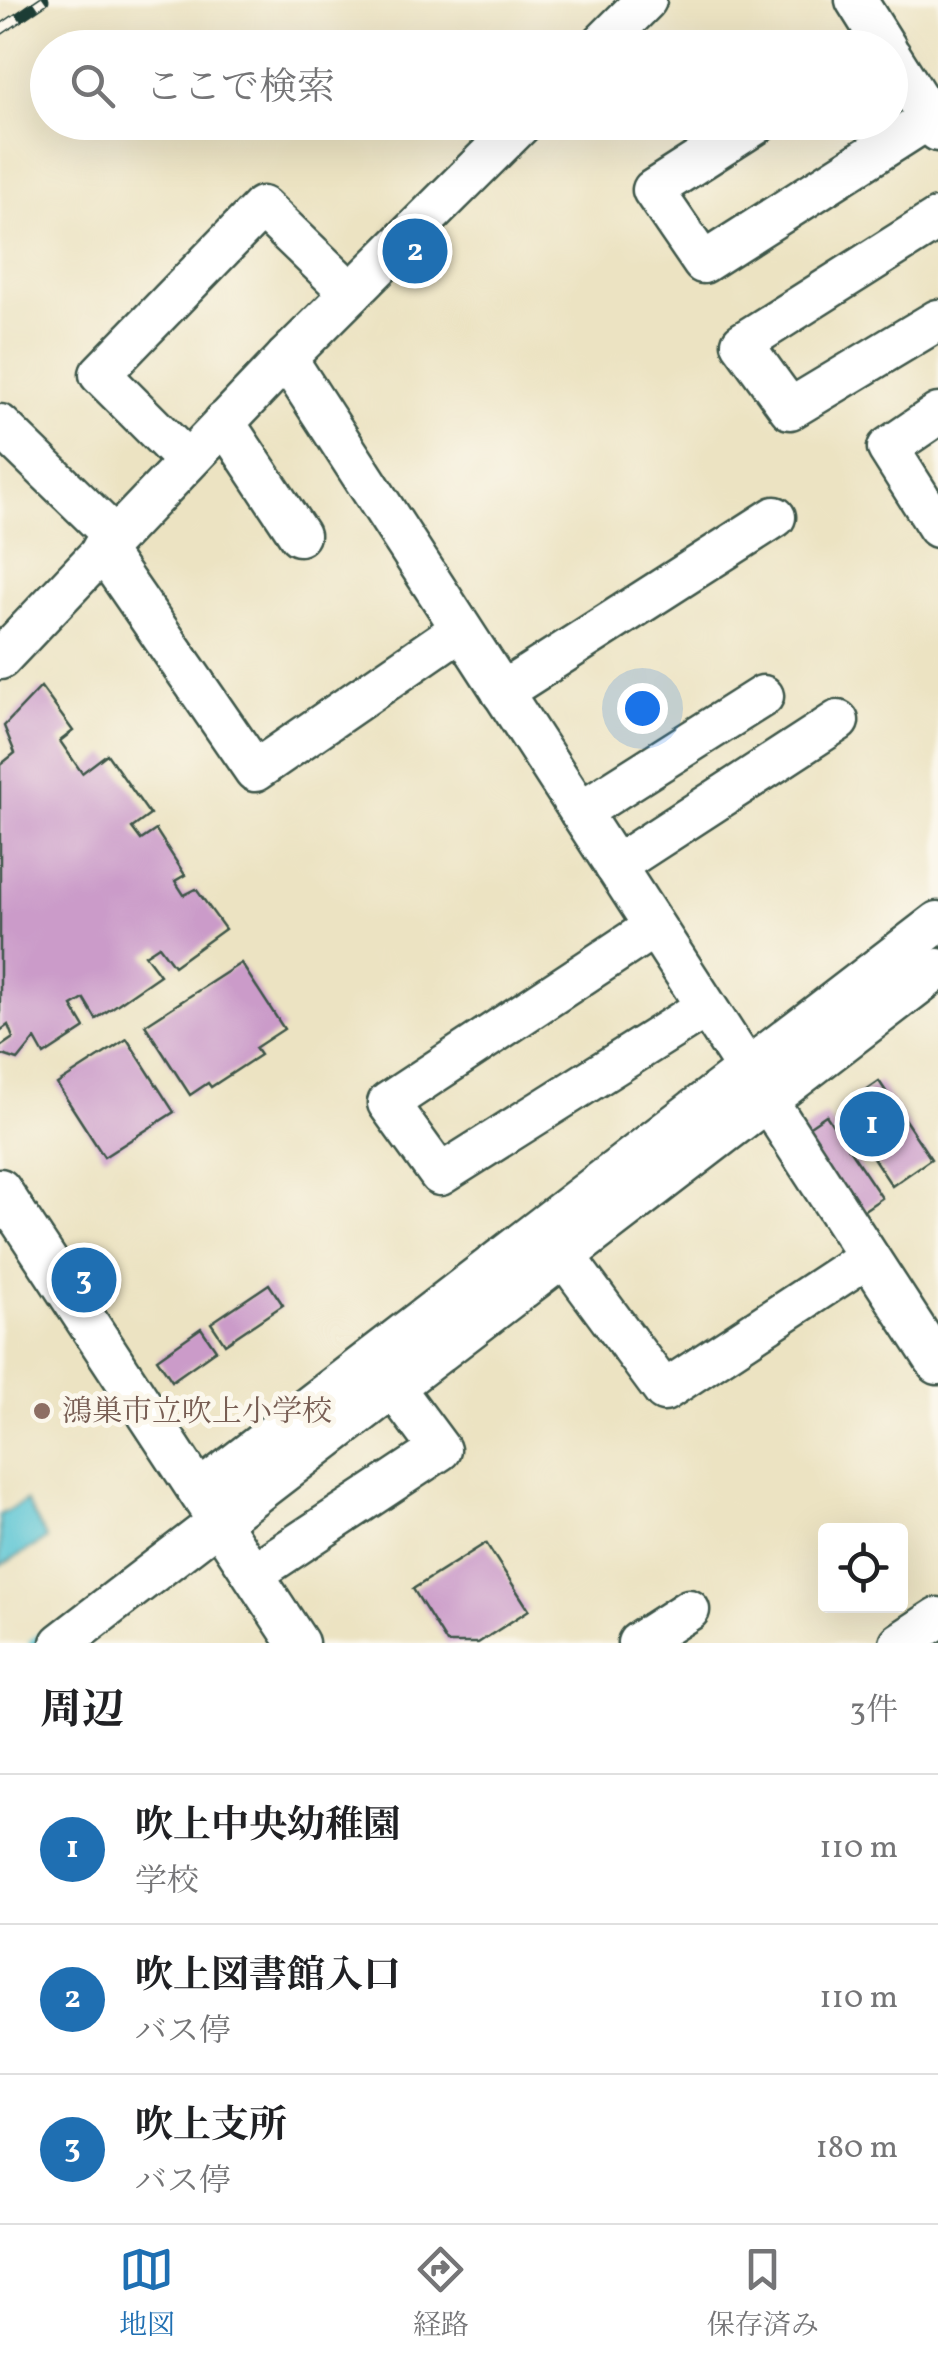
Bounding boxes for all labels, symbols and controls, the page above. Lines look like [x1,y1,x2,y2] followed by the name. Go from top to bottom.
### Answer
[30,30,908,140] search box
[65,58,120,113] icon: search
[145,63,335,116] text: ここで検索
[382,214,448,288] pin: 2
[617,683,668,734] your location
[840,1086,904,1162] pin: 1
[52,1242,116,1318] pin: 3
[62,1392,332,1434] place label: 鴻巣市立吹上小学校
[31,1400,53,1422] marker: 鴻巣市立吹上小学校
[818,1523,908,1613] map controls
[818,1523,908,1613] button: locate
[40,1683,124,1742] text: 周辺
[850,1690,898,1734] text: 3件
[135,1801,401,1854] text: 吹上中央幼稚園
[66,1827,79,1871] text: 1
[819,1827,898,1871] text: 110 m
[135,1861,199,1905] text: 学校
[135,1951,401,2004] text: 吹上図書館入口
[64,1977,81,2021] text: 2
[819,1977,898,2021] text: 110 m
[135,2011,231,2055] text: バス停
[135,2101,287,2154] text: 吹上支所
[64,2127,81,2171] text: 3
[815,2127,898,2171] text: 180 m
[135,2161,231,2205] text: バス停
[119,2242,175,2346] tab: 地図
[413,2242,469,2346] tab: 経路
[707,2242,819,2346] tab: 保存済み

